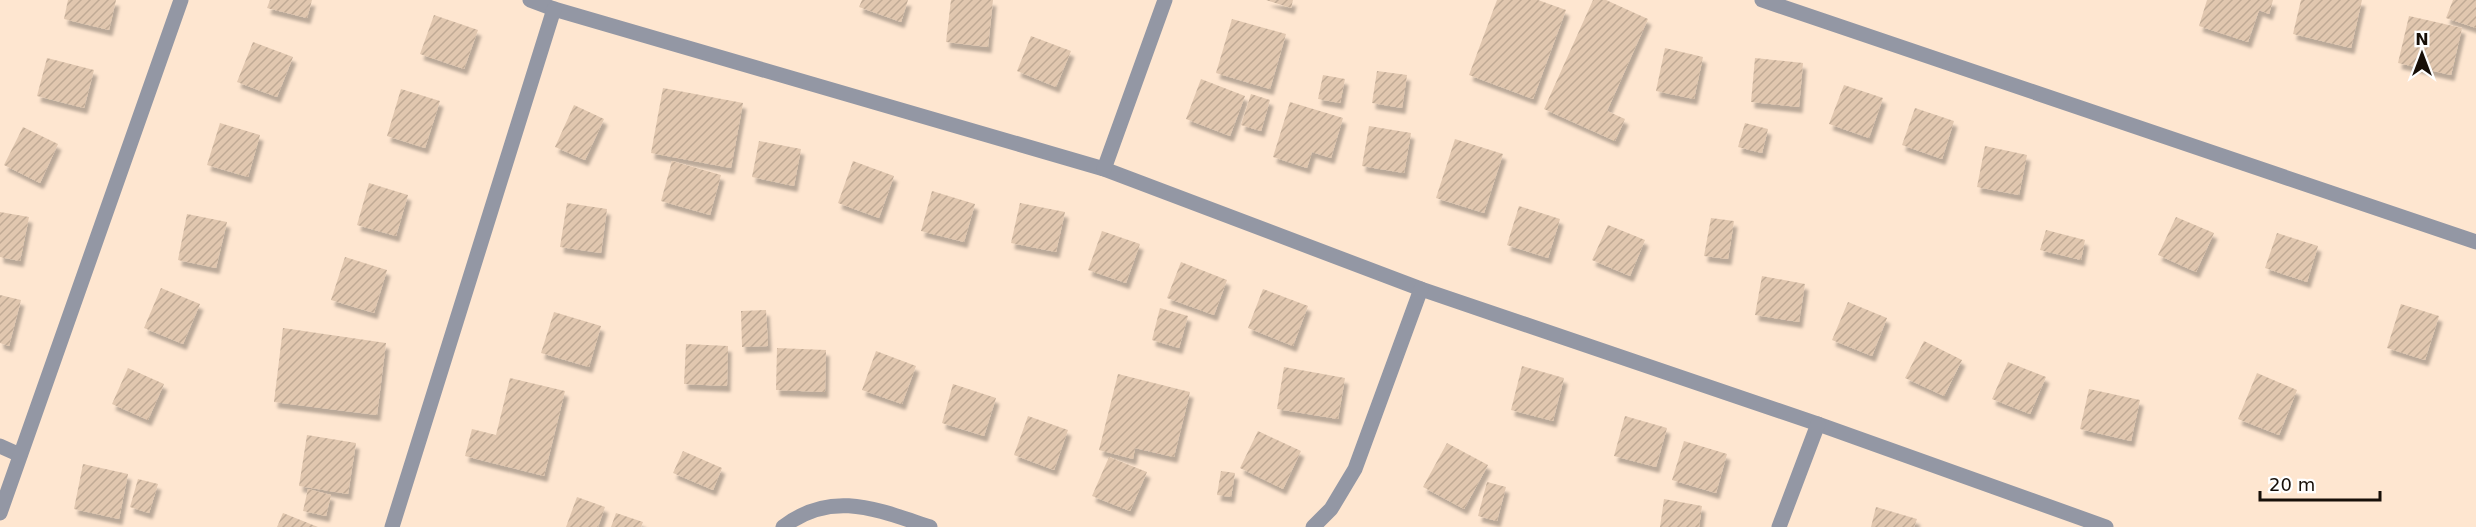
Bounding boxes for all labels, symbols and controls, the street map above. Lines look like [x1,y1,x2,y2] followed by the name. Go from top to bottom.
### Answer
[2392,24,2452,84] north arrow
[2415,30,2429,49] text: N
[2260,464,2380,502] scale bar
[2269,474,2315,495] text: 20 m

